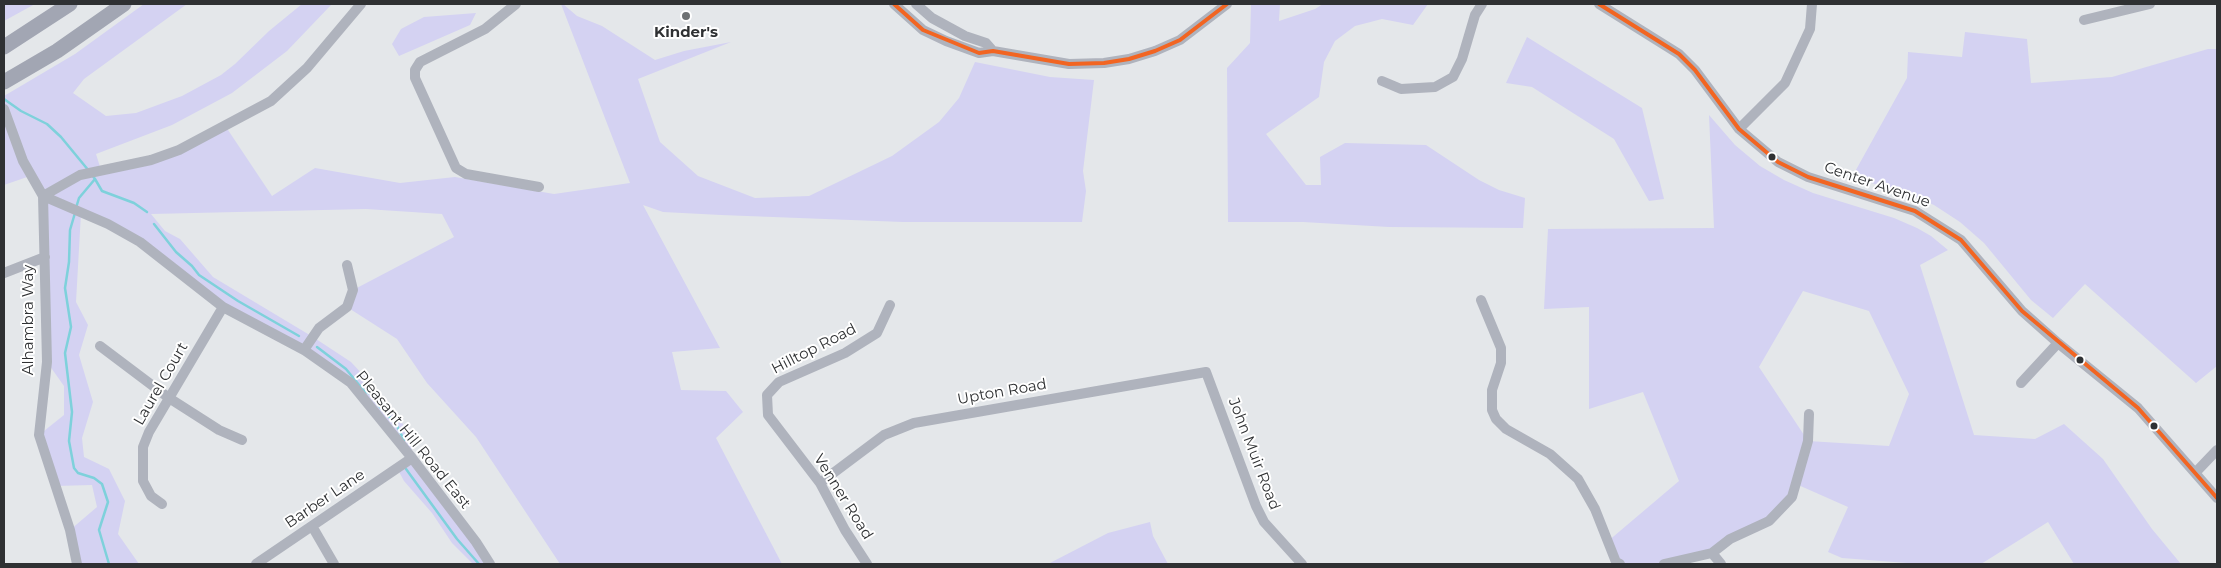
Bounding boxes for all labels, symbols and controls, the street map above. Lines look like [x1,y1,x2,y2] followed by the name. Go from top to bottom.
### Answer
[680,10,692,22] marker: Kinder's
[654,24,718,42] place label: Kinder's
[1767,152,1777,162] unlabelled marker
[1822,158,1932,212] street label: Center Avenue
[20,265,38,375] street label: Alhambra Way
[769,320,859,378] street label: Hilltop Road
[130,339,192,429] street label: Laurel Court
[2075,355,2085,365] unlabelled marker
[352,367,474,513] street label: Pleasant Hill Road East
[956,375,1048,409] street label: Upton Road
[1224,395,1284,513] street label: John Muir Road
[2149,421,2159,431] unlabelled marker
[810,451,876,543] street label: Venner Road
[282,466,368,532] street label: Barber Lane

